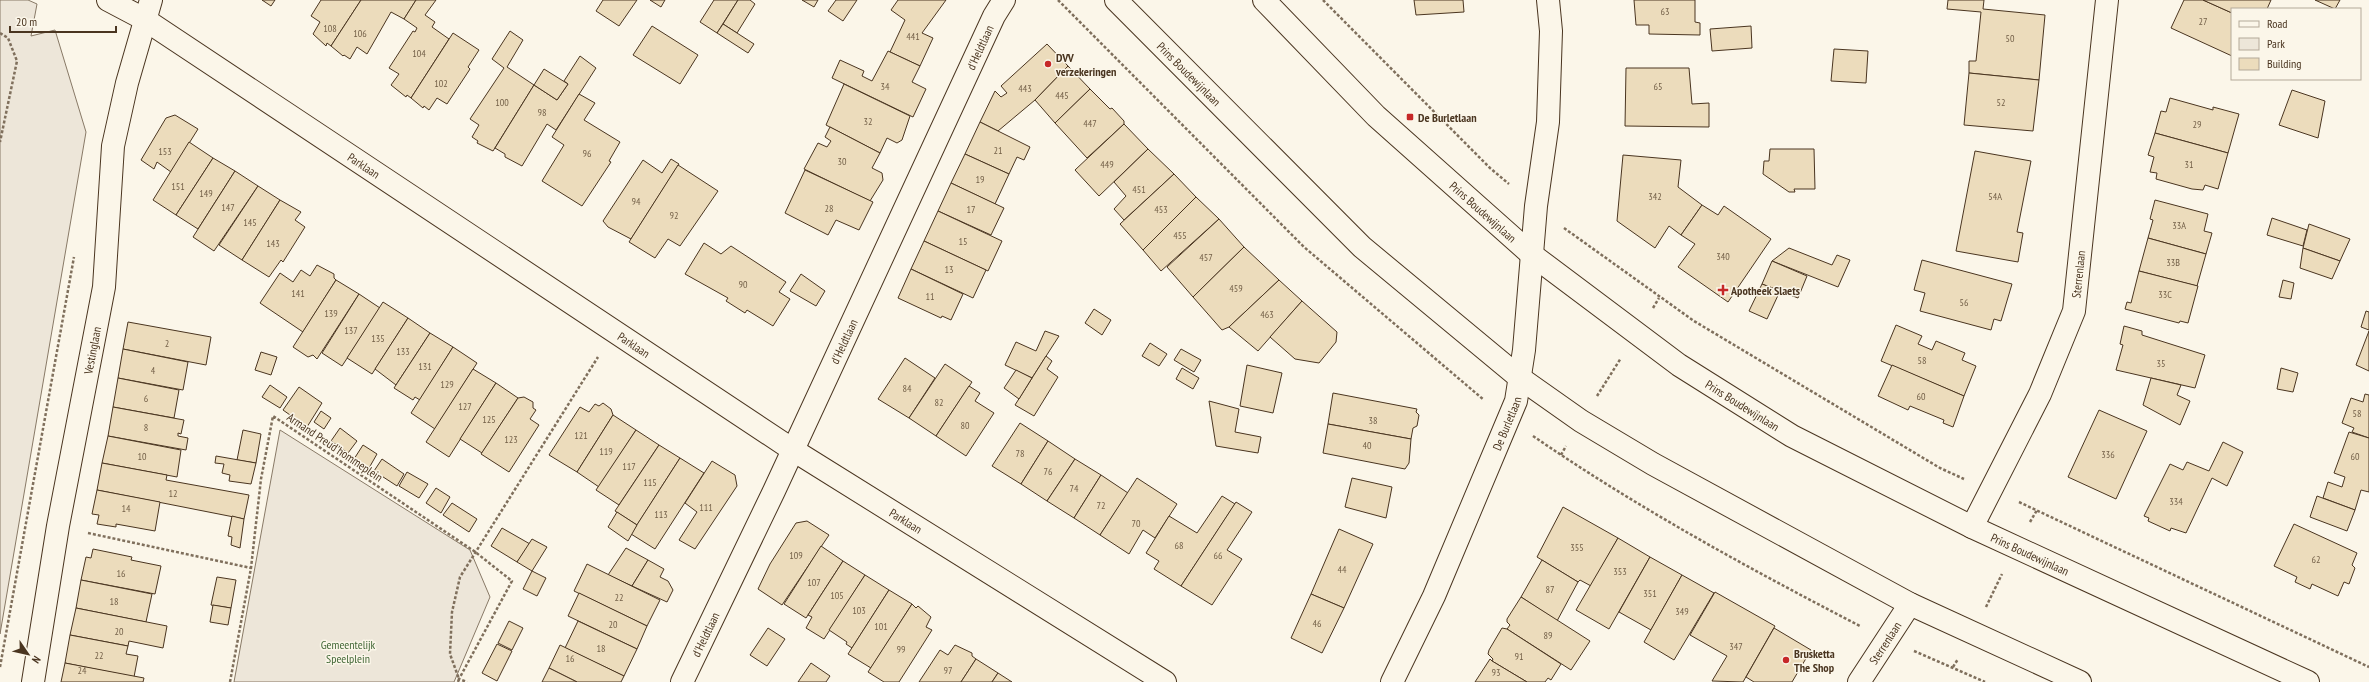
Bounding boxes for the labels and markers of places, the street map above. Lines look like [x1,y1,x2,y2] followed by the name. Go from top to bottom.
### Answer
[1055,50,1116,79] place label: DVV verzekeringen
[1043,59,1053,69] marker: DVV verzekeringen
[1418,110,1477,125] place label: De Burletlaan
[1405,112,1415,122] marker: De Burletlaan
[1730,283,1800,298] place label: Apotheek Slaets
[1718,285,1728,295] marker: Apotheek Slaets
[1794,646,1835,675] place label: Brusketta The Shop
[1781,655,1791,665] marker: Brusketta The Shop

